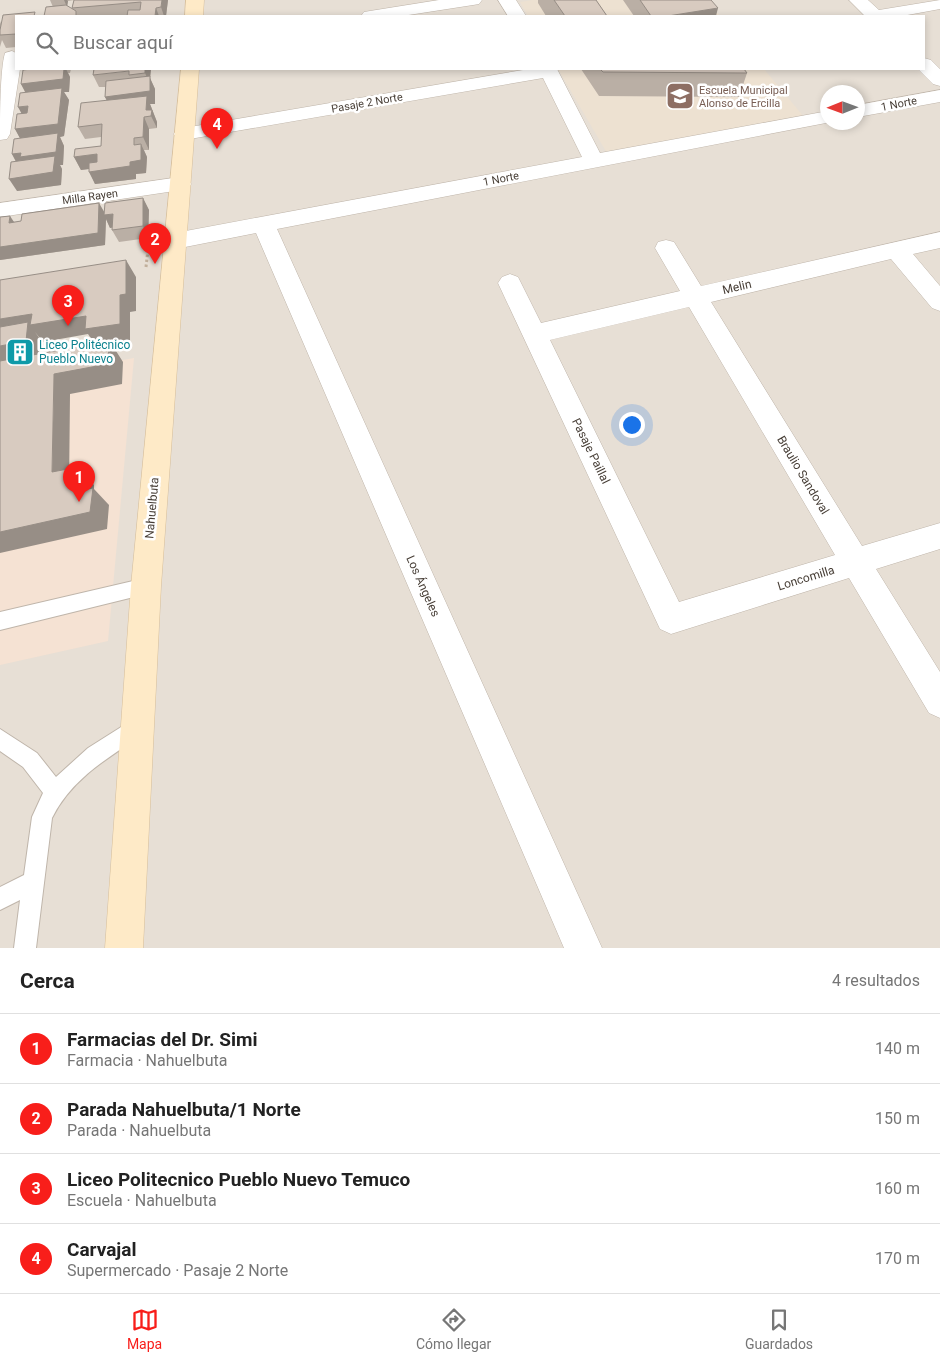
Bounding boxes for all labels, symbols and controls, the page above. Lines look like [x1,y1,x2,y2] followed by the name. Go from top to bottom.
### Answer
[15,15,925,70] search box
[33,29,61,57] icon: search
[73,31,173,54] text: Buscar aquí
[665,81,695,111] school or university icon: Escuela Municipal Alonso de Ercilla
[699,84,788,110] place label: Escuela Municipal Alonso de Ercilla
[820,85,865,130] north arrow
[330,90,404,116] street label: Pasaje 2 Norte
[880,94,918,114] street label: 1 Norte
[201,108,233,149] pin: 4
[482,169,520,189] street label: 1 Norte
[61,187,119,207] street label: Milla Rayen
[139,223,171,264] pin: 2
[721,277,753,297] street label: Melin
[52,285,84,326] pin: 3
[5,337,35,367] building icon: Liceo Politécnico Pueblo Nuevo
[39,338,130,366] place label: Liceo Politécnico Pueblo Nuevo
[619,412,645,438] your location
[569,416,613,486] street label: Pasaje Paillal
[774,433,832,517] street label: Braulio Sandoval
[63,461,95,502] pin: 1
[142,477,162,539] street label: Nahuelbuta
[403,553,444,619] street label: Los Ángeles
[776,563,836,593] street label: Loncomilla
[20,969,75,993] text: Cerca
[832,971,920,990] text: 4 resultados
[67,1028,257,1051] text: Farmacias del Dr. Simi
[31,1039,41,1058] text: 1
[875,1039,920,1058] text: 140 m
[67,1051,227,1070] text: Farmacia · Nahuelbuta
[67,1098,301,1121] text: Parada Nahuelbuta/1 Norte
[31,1109,41,1128] text: 2
[875,1109,920,1128] text: 150 m
[67,1121,211,1140] text: Parada · Nahuelbuta
[67,1168,410,1191] text: Liceo Politecnico Pueblo Nuevo Temuco
[31,1179,41,1198] text: 3
[875,1179,920,1198] text: 160 m
[67,1191,217,1210] text: Escuela · Nahuelbuta
[67,1238,137,1261] text: Carvajal
[31,1249,41,1268] text: 4
[875,1249,920,1268] text: 170 m
[67,1261,288,1280] text: Supermercado · Pasaje 2 Norte
[127,1306,162,1352] tab: Mapa
[416,1306,491,1352] tab: Cómo llegar
[745,1306,813,1352] tab: Guardados

